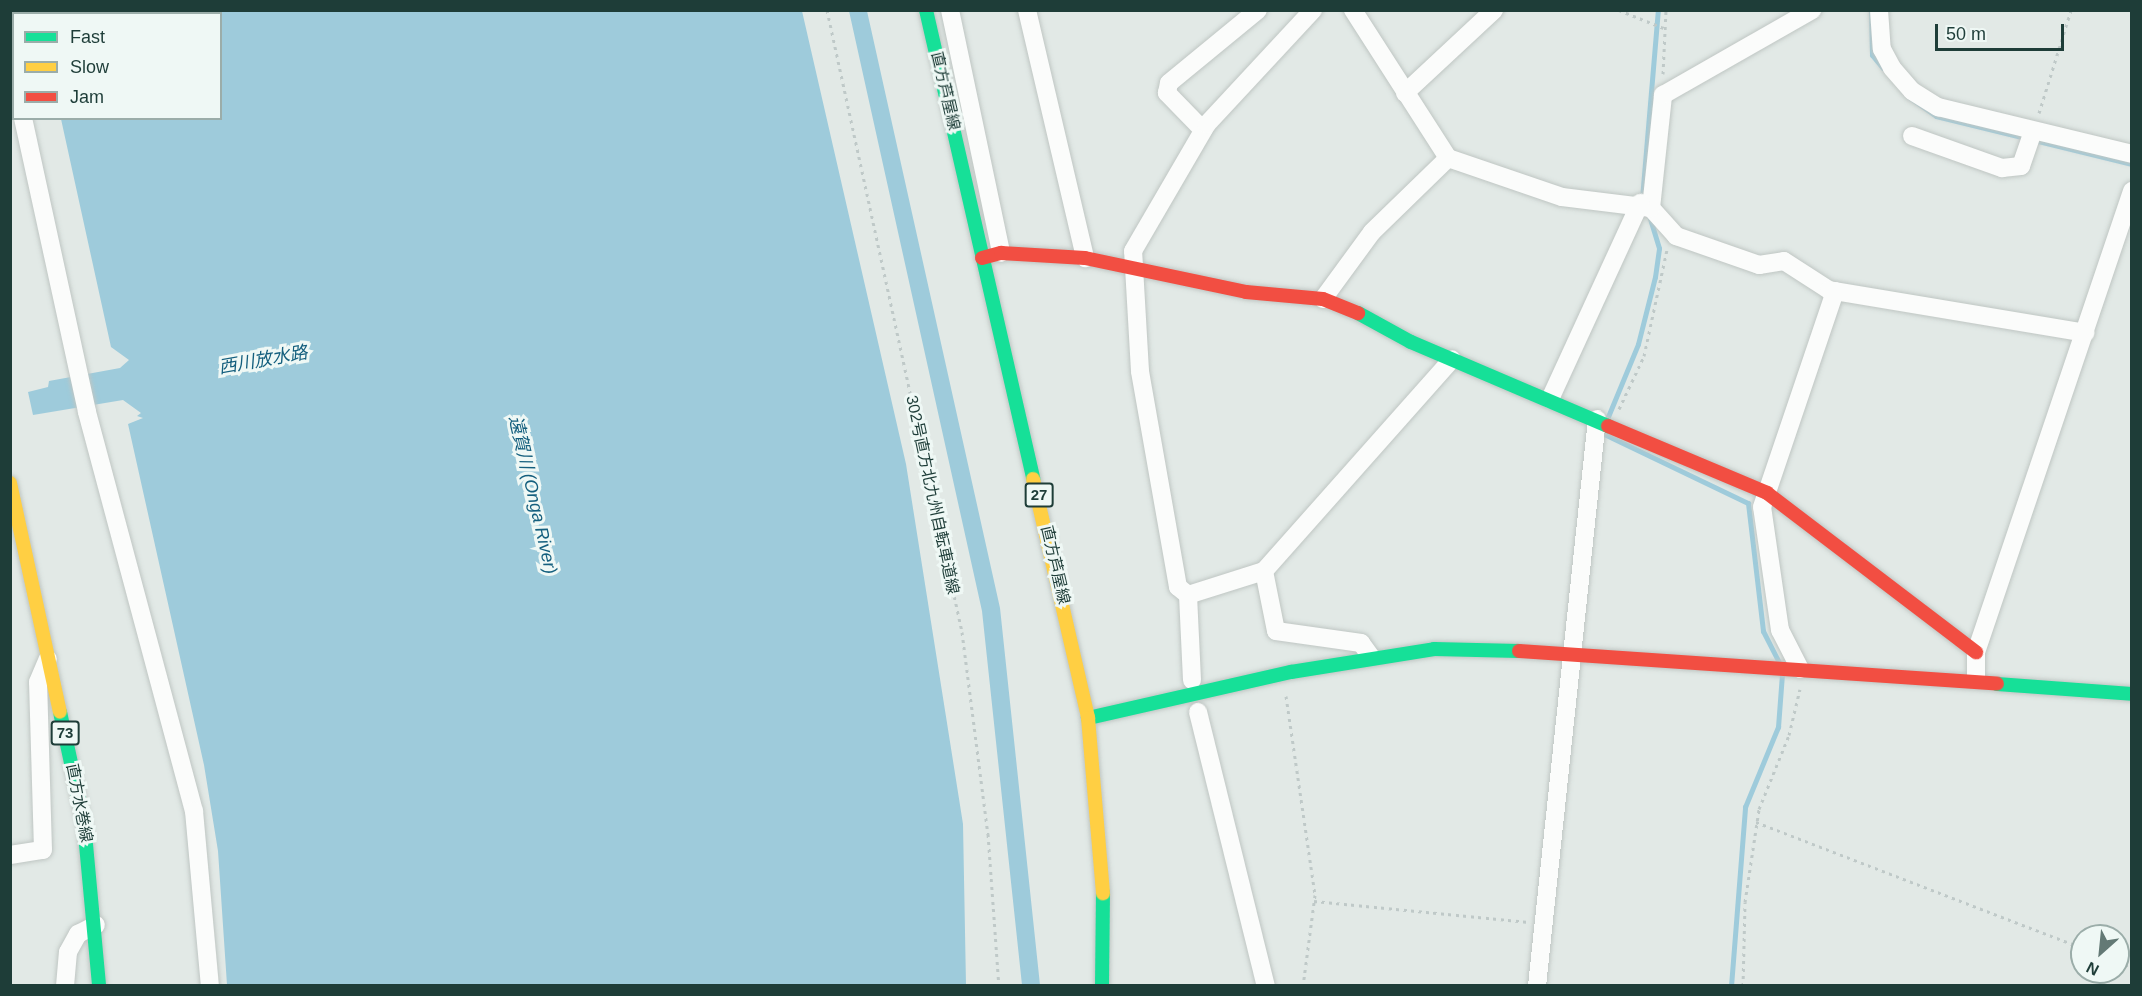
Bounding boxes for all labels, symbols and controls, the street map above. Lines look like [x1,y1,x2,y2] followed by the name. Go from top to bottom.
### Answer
[12,12,222,120] legend
[1938,12,2067,50] scale bar
[1946,24,1986,44] text: 50 m
[70,27,105,47] text: Fast
[927,50,963,132] street label: 直方芦屋線
[70,57,109,77] text: Slow
[70,87,104,107] text: Jam
[217,342,309,378] water label: 西川放水路
[902,394,962,596] street label: 302号直方北九州自転車道線
[504,414,562,576] water label: 遠賀川 (Onga River)
[1024,483,1054,507] road number: 27
[1037,524,1073,606] street label: 直方芦屋線
[50,721,80,745] road number: 73
[62,762,96,844] street label: 直方水巻線
[2070,924,2130,984] north arrow
[2083,959,2102,979] text: N

